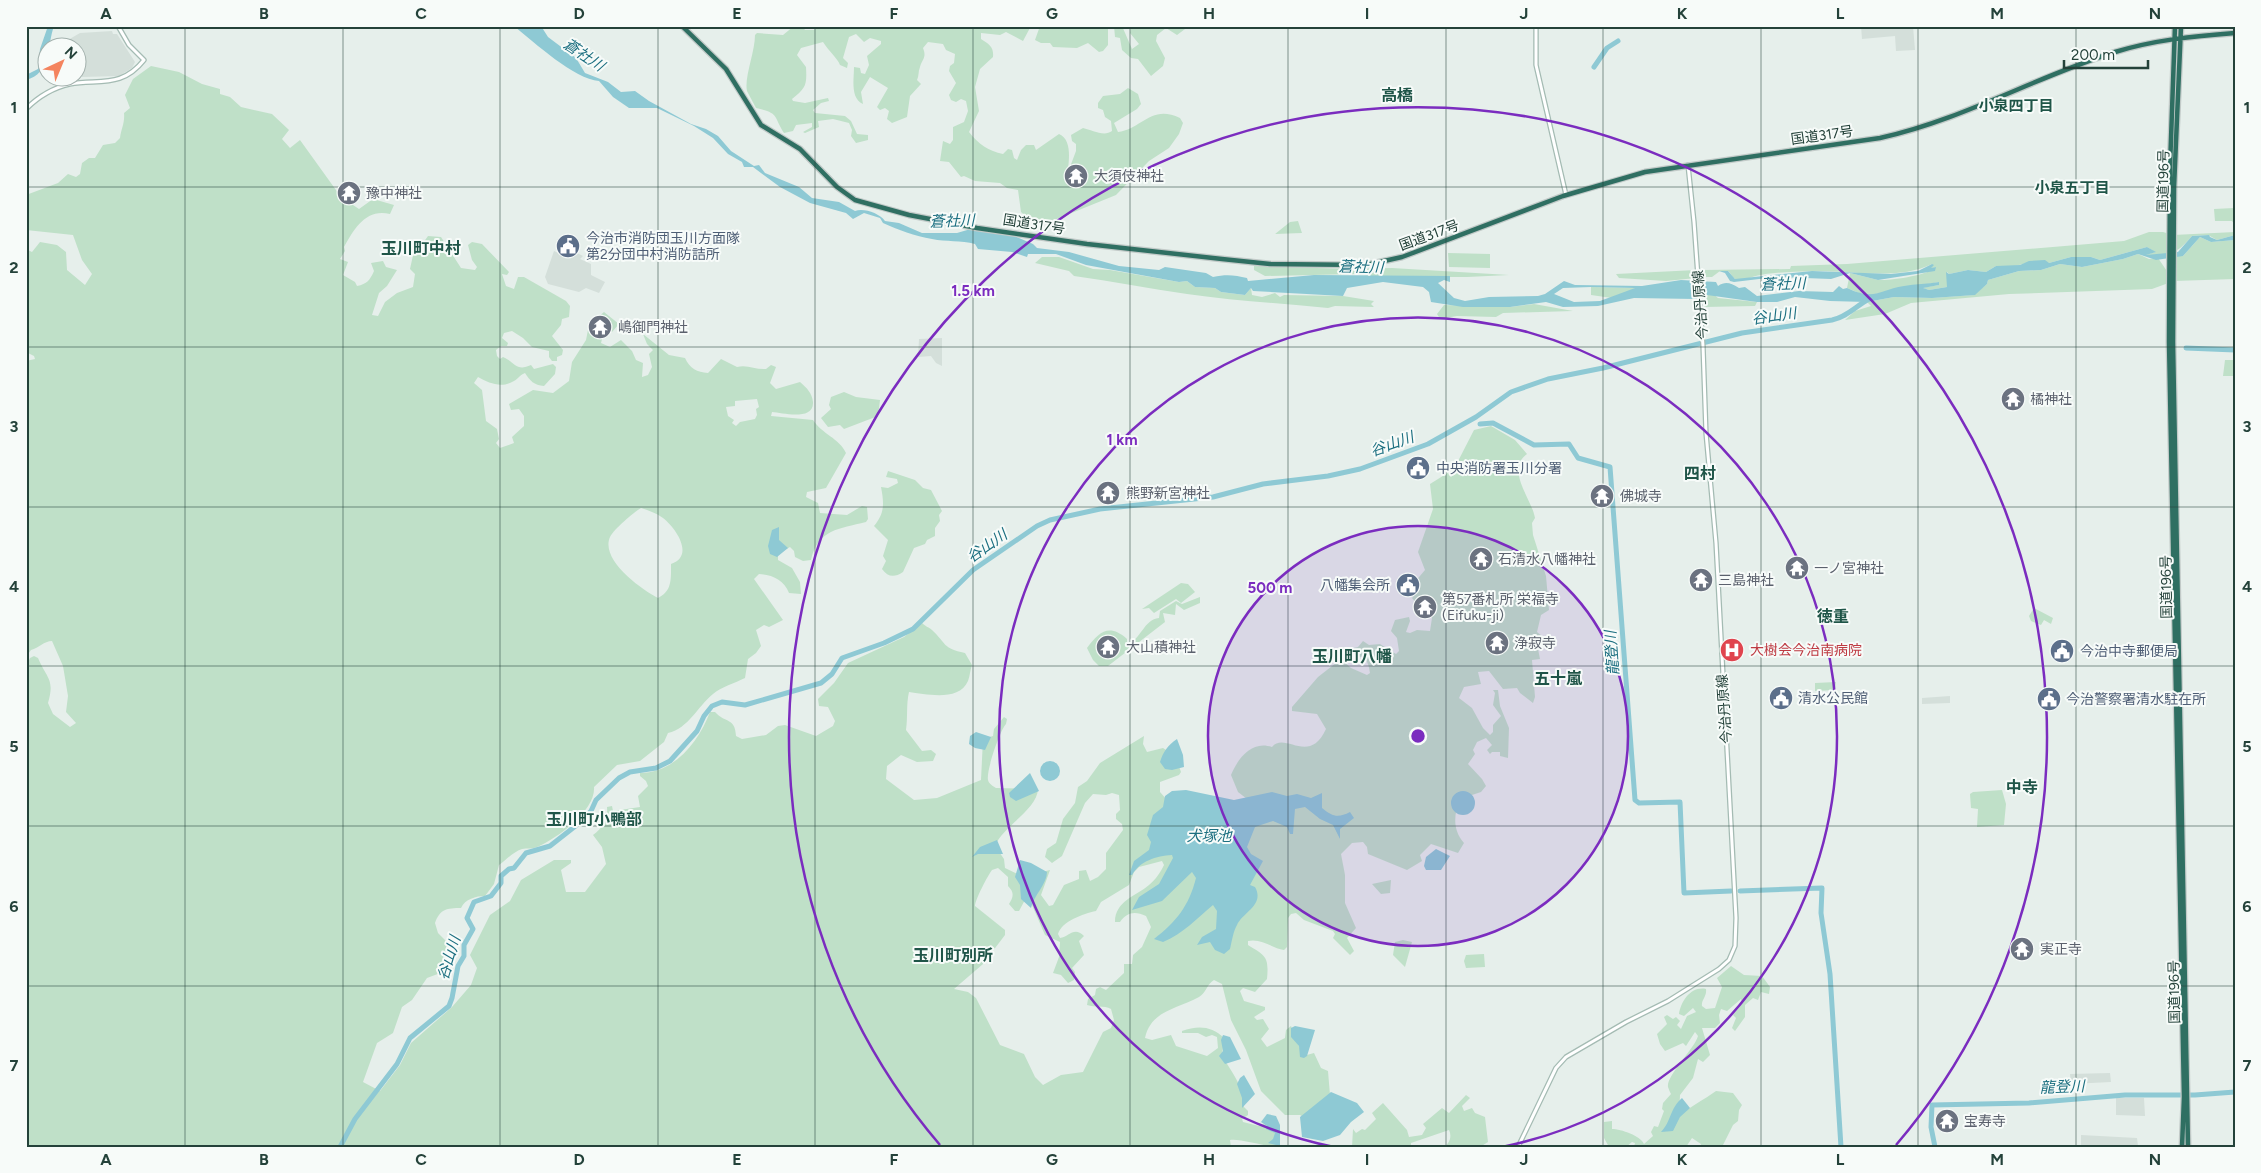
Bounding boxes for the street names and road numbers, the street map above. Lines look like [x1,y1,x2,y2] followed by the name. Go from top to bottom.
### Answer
[1790,123,1854,148] street label: 国道317号
[2154,149,2173,213] street label: 国道196号
[1002,211,1066,238] street label: 国道317号
[1397,217,1462,254] street label: 国道317号
[1690,269,1711,340] street label: 今治丹原線
[2157,555,2176,619] street label: 国道196号
[1714,673,1735,744] street label: 今治丹原線
[2165,960,2184,1024] street label: 国道196号

